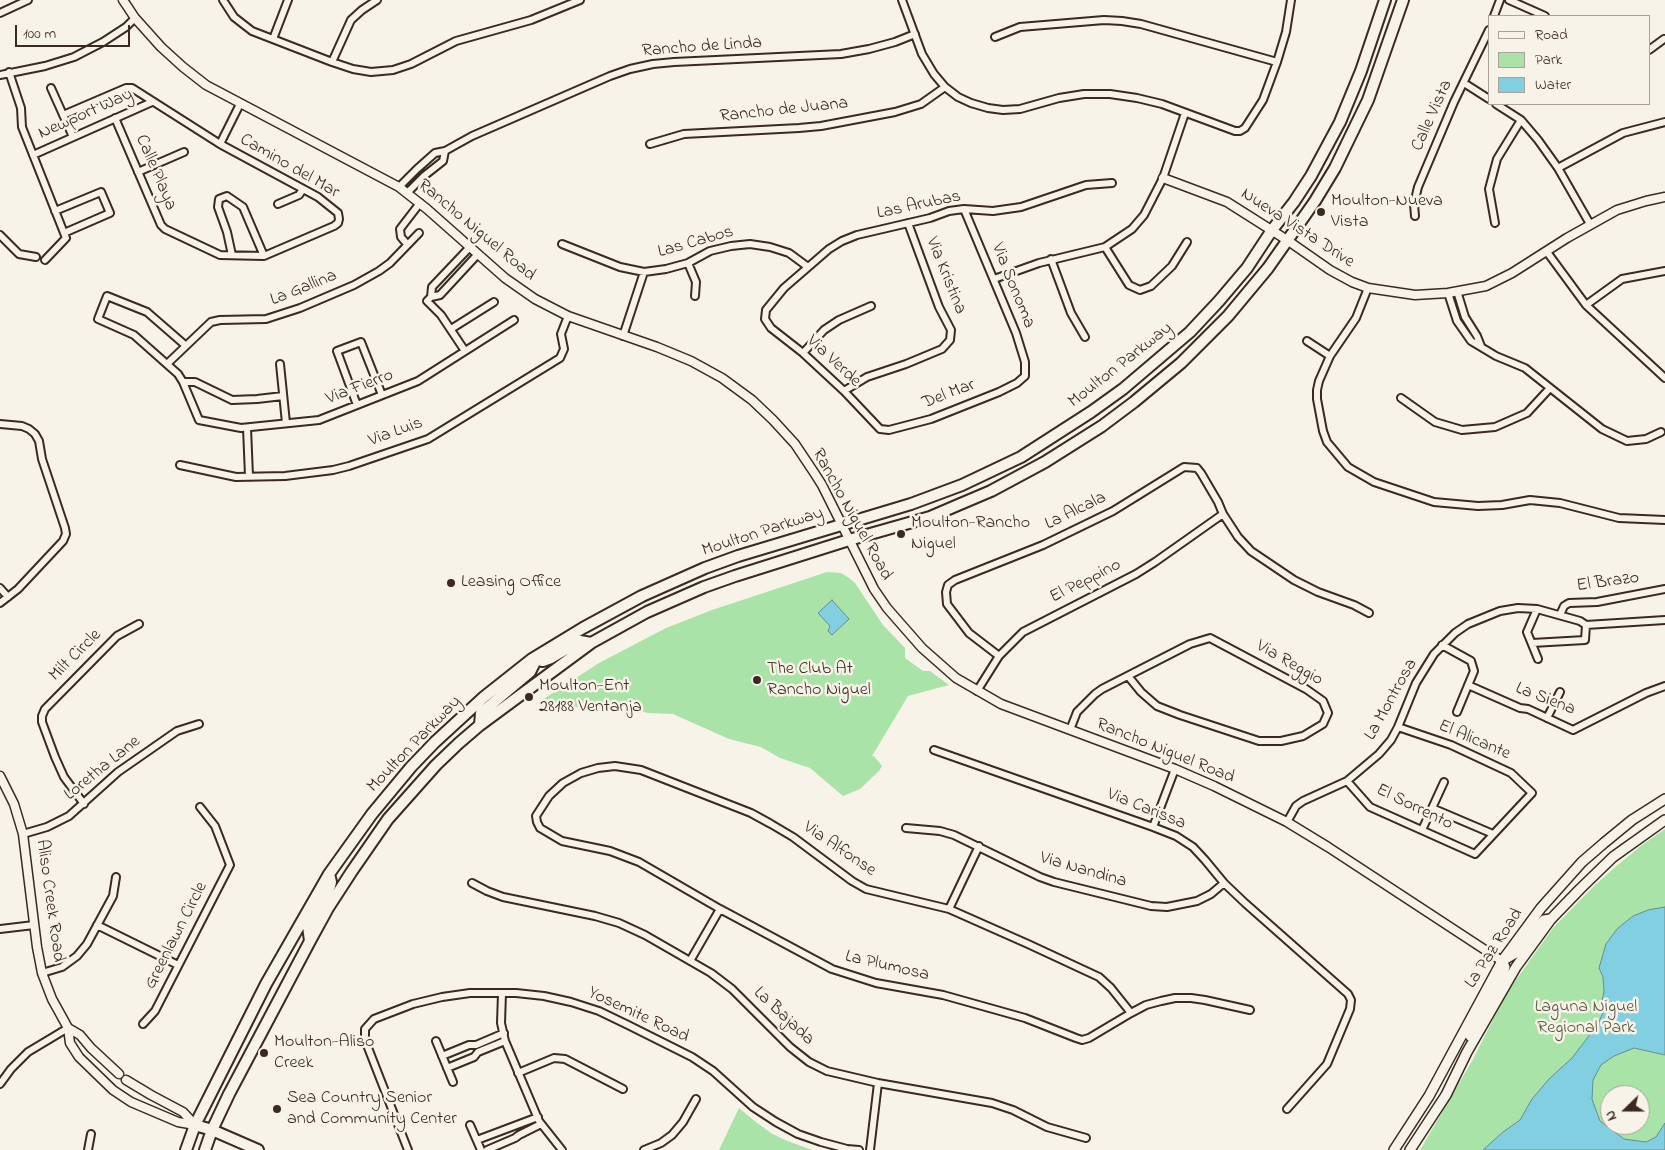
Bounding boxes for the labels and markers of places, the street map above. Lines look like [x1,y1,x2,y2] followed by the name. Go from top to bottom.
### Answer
[1331,191,1443,233] place label: Moulton-Nueva Vista
[1315,206,1327,218] marker: Moulton-Nueva Vista
[911,513,1030,556] place label: Moulton-Rancho Niguel
[895,528,907,540] marker: Moulton-Rancho Niguel
[461,572,561,594] place label: Leasing Office
[445,577,457,589] marker: Leasing Office
[767,659,871,702] place label: The Club At Rancho Niguel
[751,674,763,686] marker: The Club At Rancho Niguel
[539,676,642,719] place label: Moulton-Ent 28188 Ventanja
[523,691,535,703] marker: Moulton-Ent 28188 Ventanja
[274,1032,374,1074] place label: Moulton-Aliso Creek
[258,1047,270,1059] marker: Moulton-Aliso Creek
[287,1088,457,1130] place label: Sea Country Senior and Community Center
[271,1103,283,1115] marker: Sea Country Senior and Community Center

